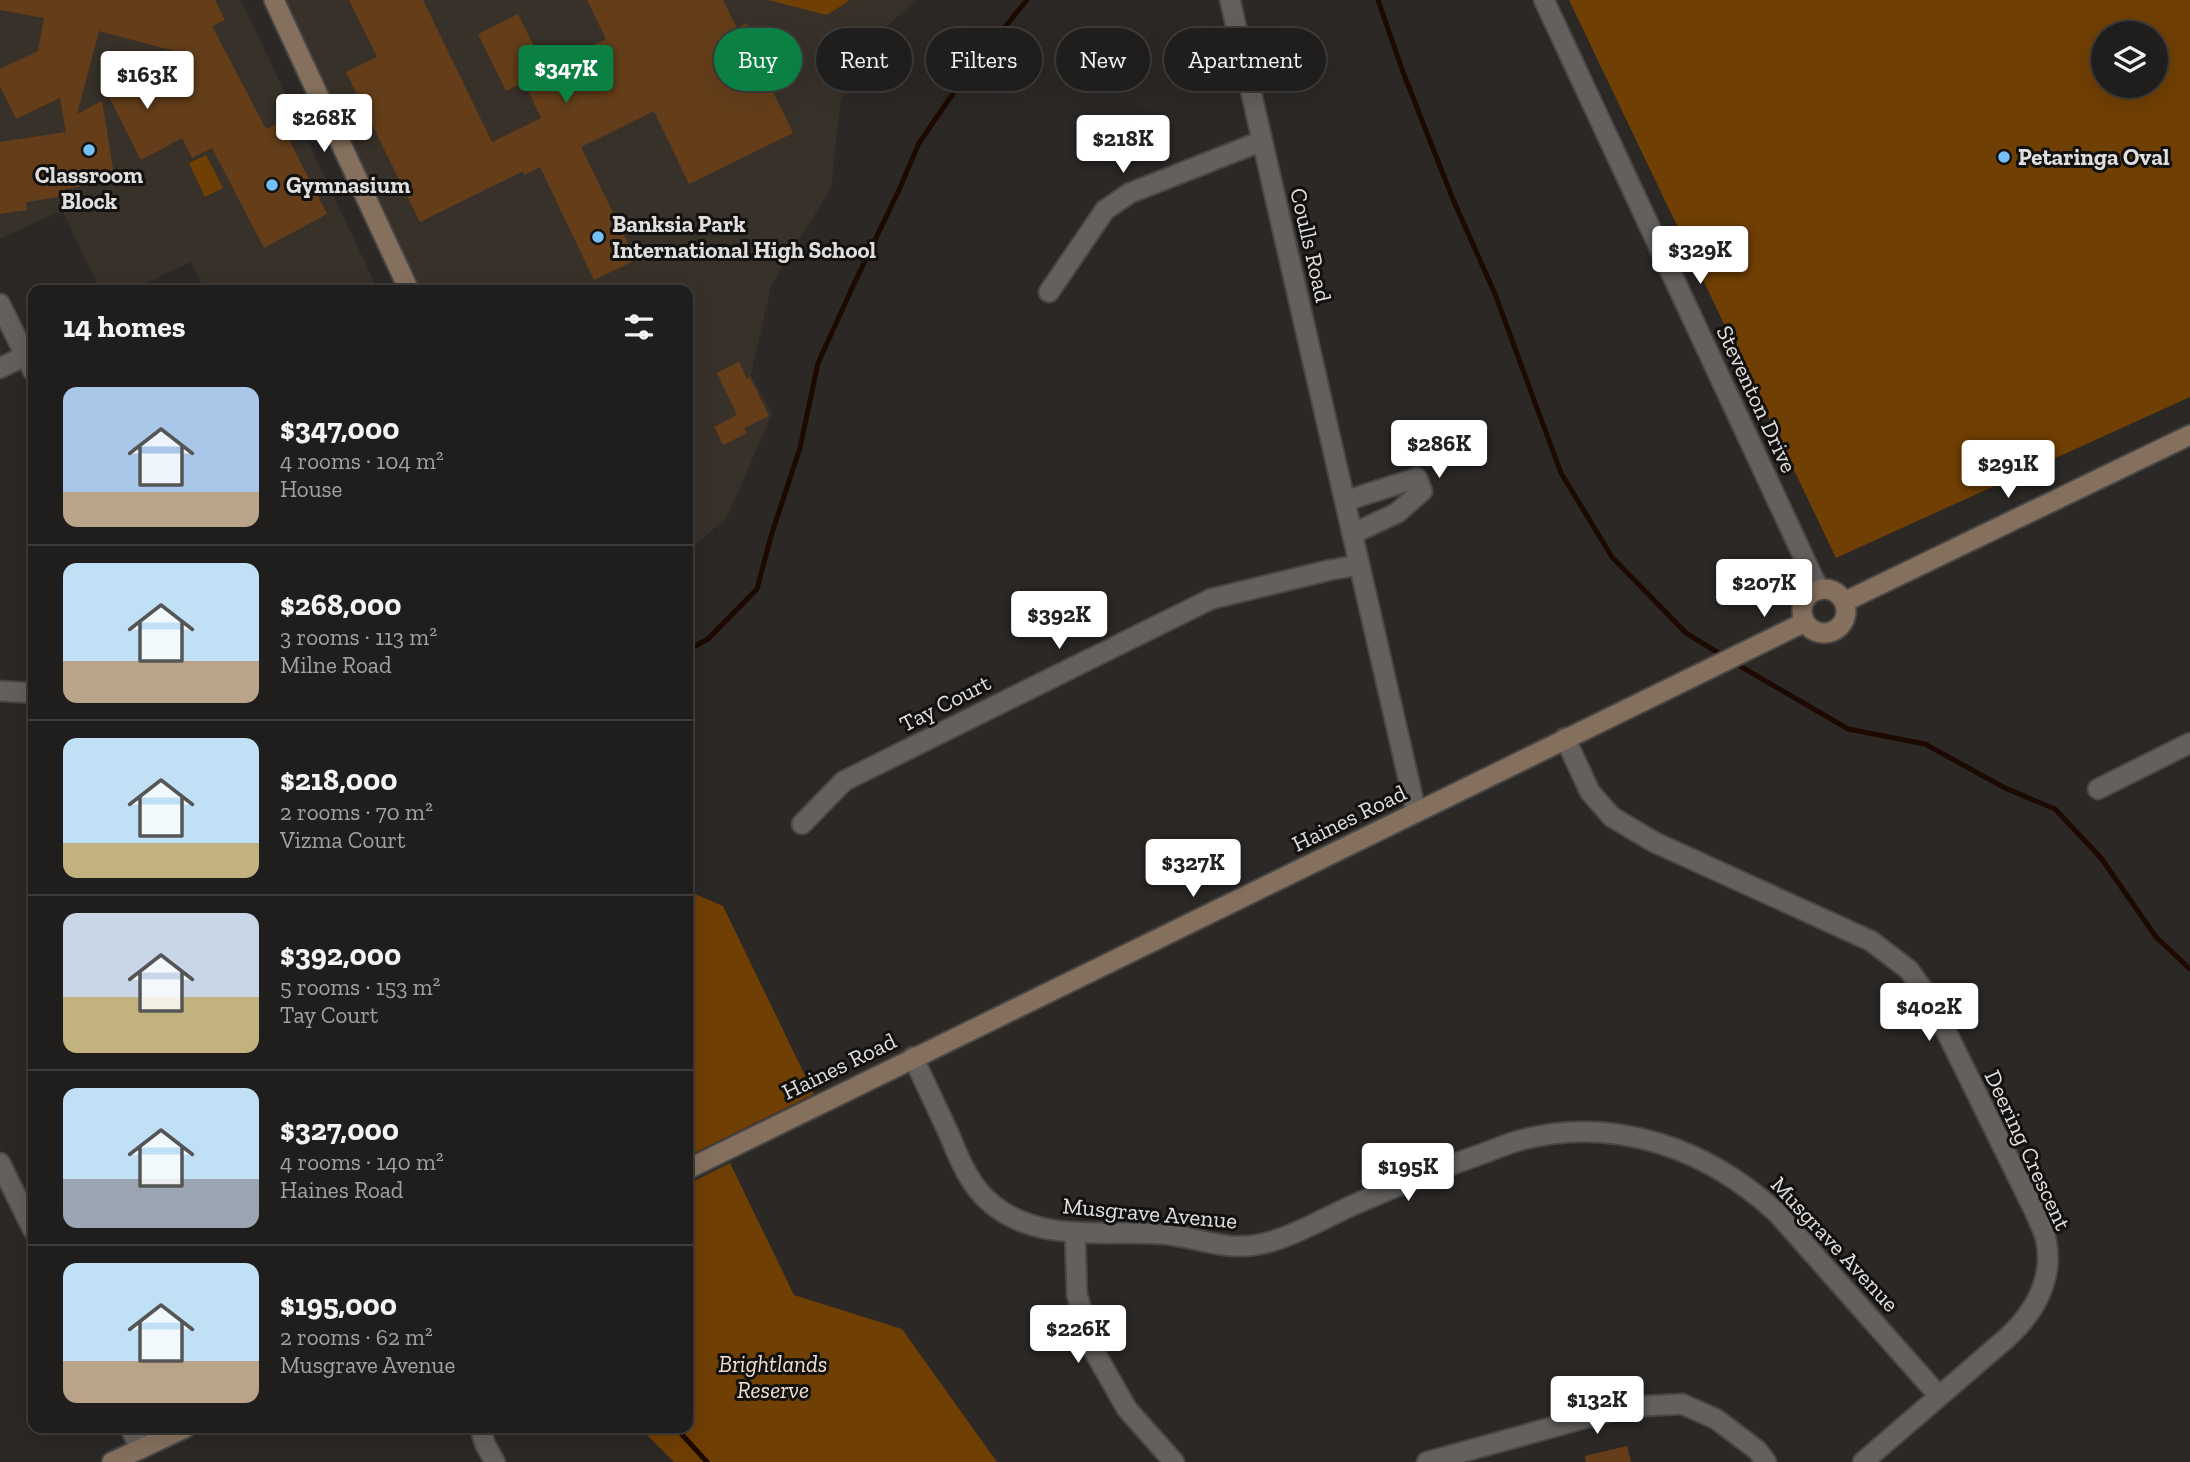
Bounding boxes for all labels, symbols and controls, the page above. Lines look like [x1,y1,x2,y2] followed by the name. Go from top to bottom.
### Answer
[2091,21,2168,98] map controls
[2091,21,2168,98] button: layers
[714,28,802,91] chip: Buy
[816,28,912,91] chip: Rent
[926,28,1042,91] chip: Filters
[1056,28,1150,91] chip: New
[1164,28,1326,91] chip: Apartment
[517,46,615,105] pin: $347K
[98,52,196,111] pin: $163K
[534,54,598,82] text: $347K
[117,60,177,88] text: $163K
[275,94,373,154] pin: $268K
[292,103,356,131] text: $268K
[1074,116,1172,175] pin: $218K
[1093,124,1153,152] text: $218K
[81,142,97,158] marker: Classroom Block
[2018,143,2170,171] place label: Petaringa Oval
[1996,149,2012,165] marker: Petaringa Oval
[35,161,143,215] place label: Classroom Block
[286,171,410,199] place label: Gymnasium
[264,177,280,193] marker: Gymnasium
[1284,185,1338,305] street label: Coulls Road
[612,210,876,264] place label: Banksia Park International High School
[1651,226,1749,286] pin: $329K
[590,229,606,245] marker: Banksia Park International High School
[1668,235,1732,263] text: $329K
[620,308,658,346] icon: filters
[63,309,186,345] text: 14 homes
[1711,321,1803,477] street label: Steventon Drive
[280,411,399,447] text: $347,000
[119,415,203,499] icon: home
[1390,420,1488,480] pin: $286K
[1407,429,1471,457] text: $286K
[1959,440,2057,500] pin: $291K
[280,447,444,475] text: 4 rooms · 104 m²
[1978,449,2038,477] text: $291K
[280,475,342,503] text: House
[1715,560,1813,619] pin: $207K
[1732,568,1796,596] text: $207K
[280,587,402,623] text: $268,000
[119,591,203,675] icon: home
[1010,592,1108,651] pin: $392K
[1027,600,1091,628] text: $392K
[280,623,437,651] text: 3 rooms · 113 m²
[280,651,392,679] text: Milne Road
[895,668,996,738] street label: Tay Court
[280,762,398,798] text: $218,000
[119,766,203,850] icon: home
[1287,778,1411,858] street label: Haines Road
[280,798,433,826] text: 2 rooms · 70 m²
[280,826,406,854] text: Vizma Court
[1144,839,1242,899] pin: $327K
[1162,848,1224,876] text: $327K
[280,937,401,973] text: $392,000
[119,941,203,1025] icon: home
[280,973,441,1001] text: 5 rooms · 153 m²
[1880,984,1978,1043] pin: $402K
[1896,992,1962,1020] text: $402K
[280,1001,378,1029] text: Tay Court
[777,1026,901,1106] street label: Haines Road
[1979,1065,2078,1235] street label: Deering Crescent
[280,1112,399,1148] text: $327,000
[119,1116,203,1200] icon: home
[1359,1144,1457,1203] pin: $195K
[280,1148,444,1176] text: 4 rooms · 140 m²
[1378,1152,1438,1180] text: $195K
[1765,1170,1905,1318] street label: Musgrave Avenue
[280,1176,403,1204] text: Haines Road
[1062,1191,1238,1235] street label: Musgrave Avenue
[280,1287,397,1323] text: $195,000
[119,1291,203,1375] icon: home
[1029,1306,1127,1365] pin: $226K
[1046,1314,1110,1342] text: $226K
[280,1323,433,1351] text: 2 rooms · 62 m²
[719,1350,827,1404] park label: Brightlands Reserve
[280,1351,455,1379] text: Musgrave Avenue
[1548,1376,1646,1436] pin: $132K
[1567,1385,1627,1413] text: $132K

